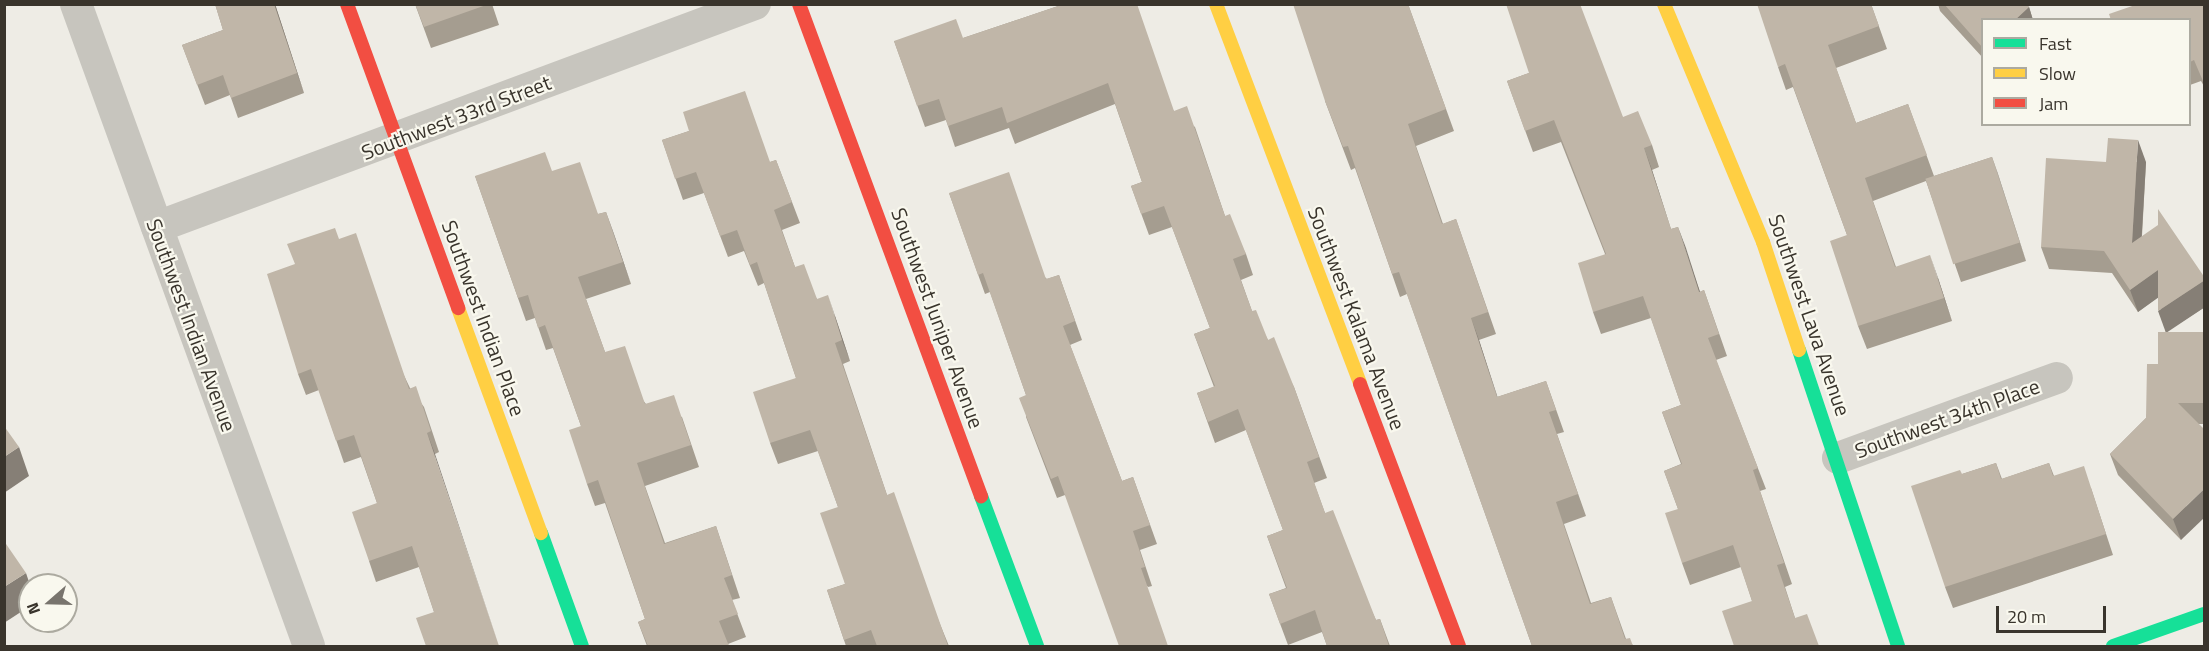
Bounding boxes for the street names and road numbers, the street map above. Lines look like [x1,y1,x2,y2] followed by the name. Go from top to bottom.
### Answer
[358,69,554,165] street label: Southwest 33rd Street
[1303,203,1411,433] street label: Southwest Kalama Avenue
[886,204,990,432] street label: Southwest Juniper Avenue
[1764,211,1856,419] street label: Southwest Lava Avenue
[142,215,242,435] street label: Southwest Indian Avenue
[437,217,531,419] street label: Southwest Indian Place
[1851,373,2043,463] street label: Southwest 34th Place

